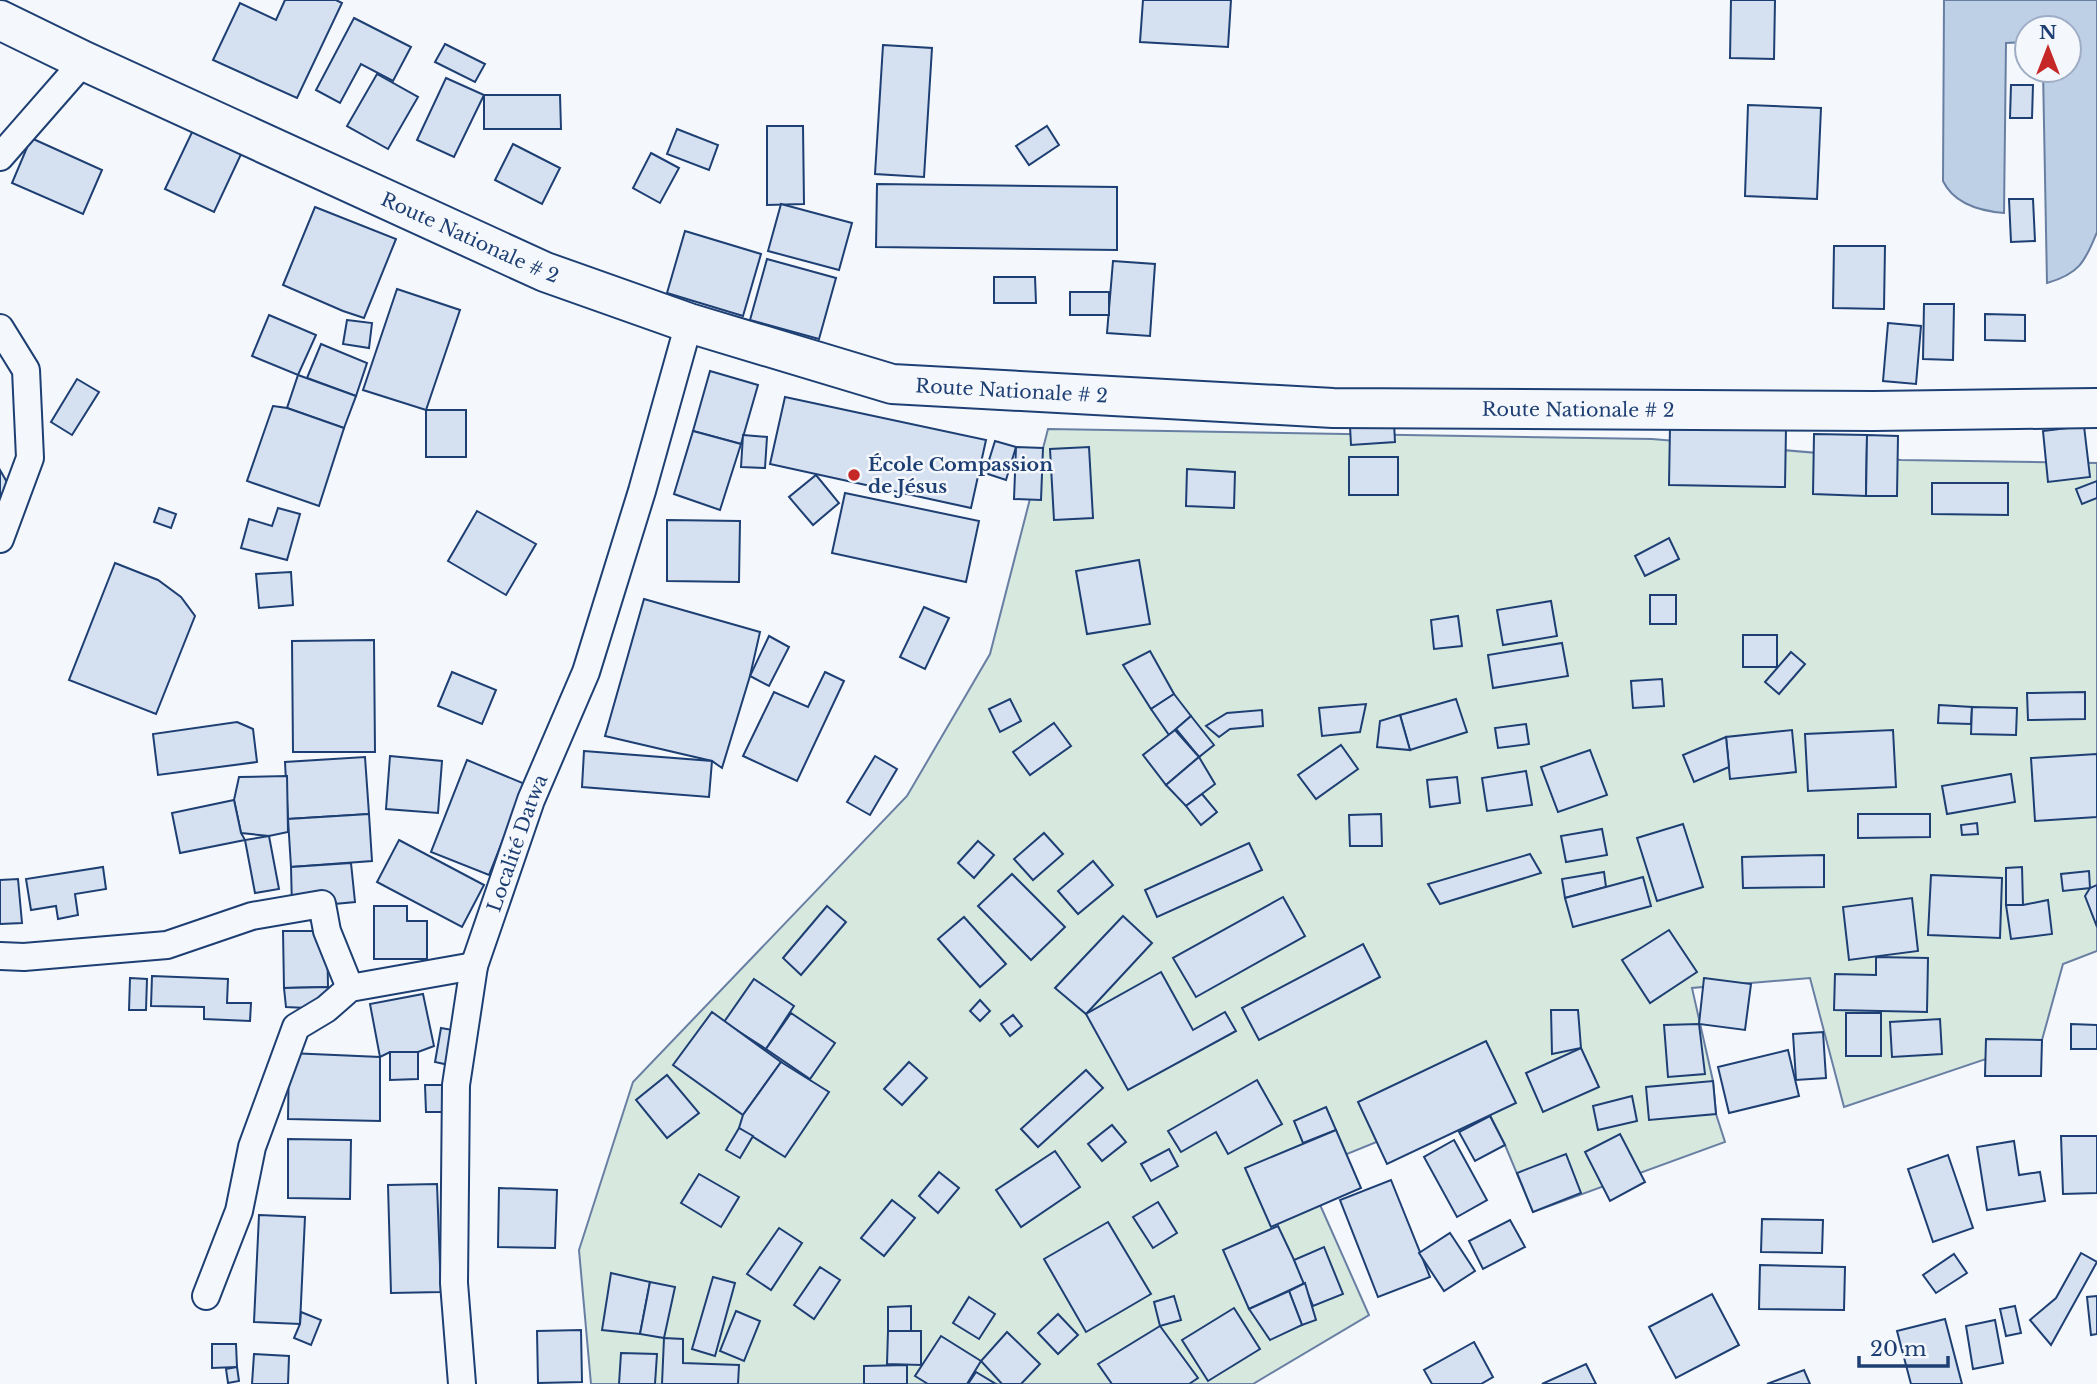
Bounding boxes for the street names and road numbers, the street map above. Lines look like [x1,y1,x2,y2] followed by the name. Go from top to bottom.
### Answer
[377,188,562,288] street label: Route Nationale # 2
[915,374,1108,408] street label: Route Nationale # 2
[1482,398,1674,422] street label: Route Nationale # 2
[483,771,553,915] street label: Localité Datwa

